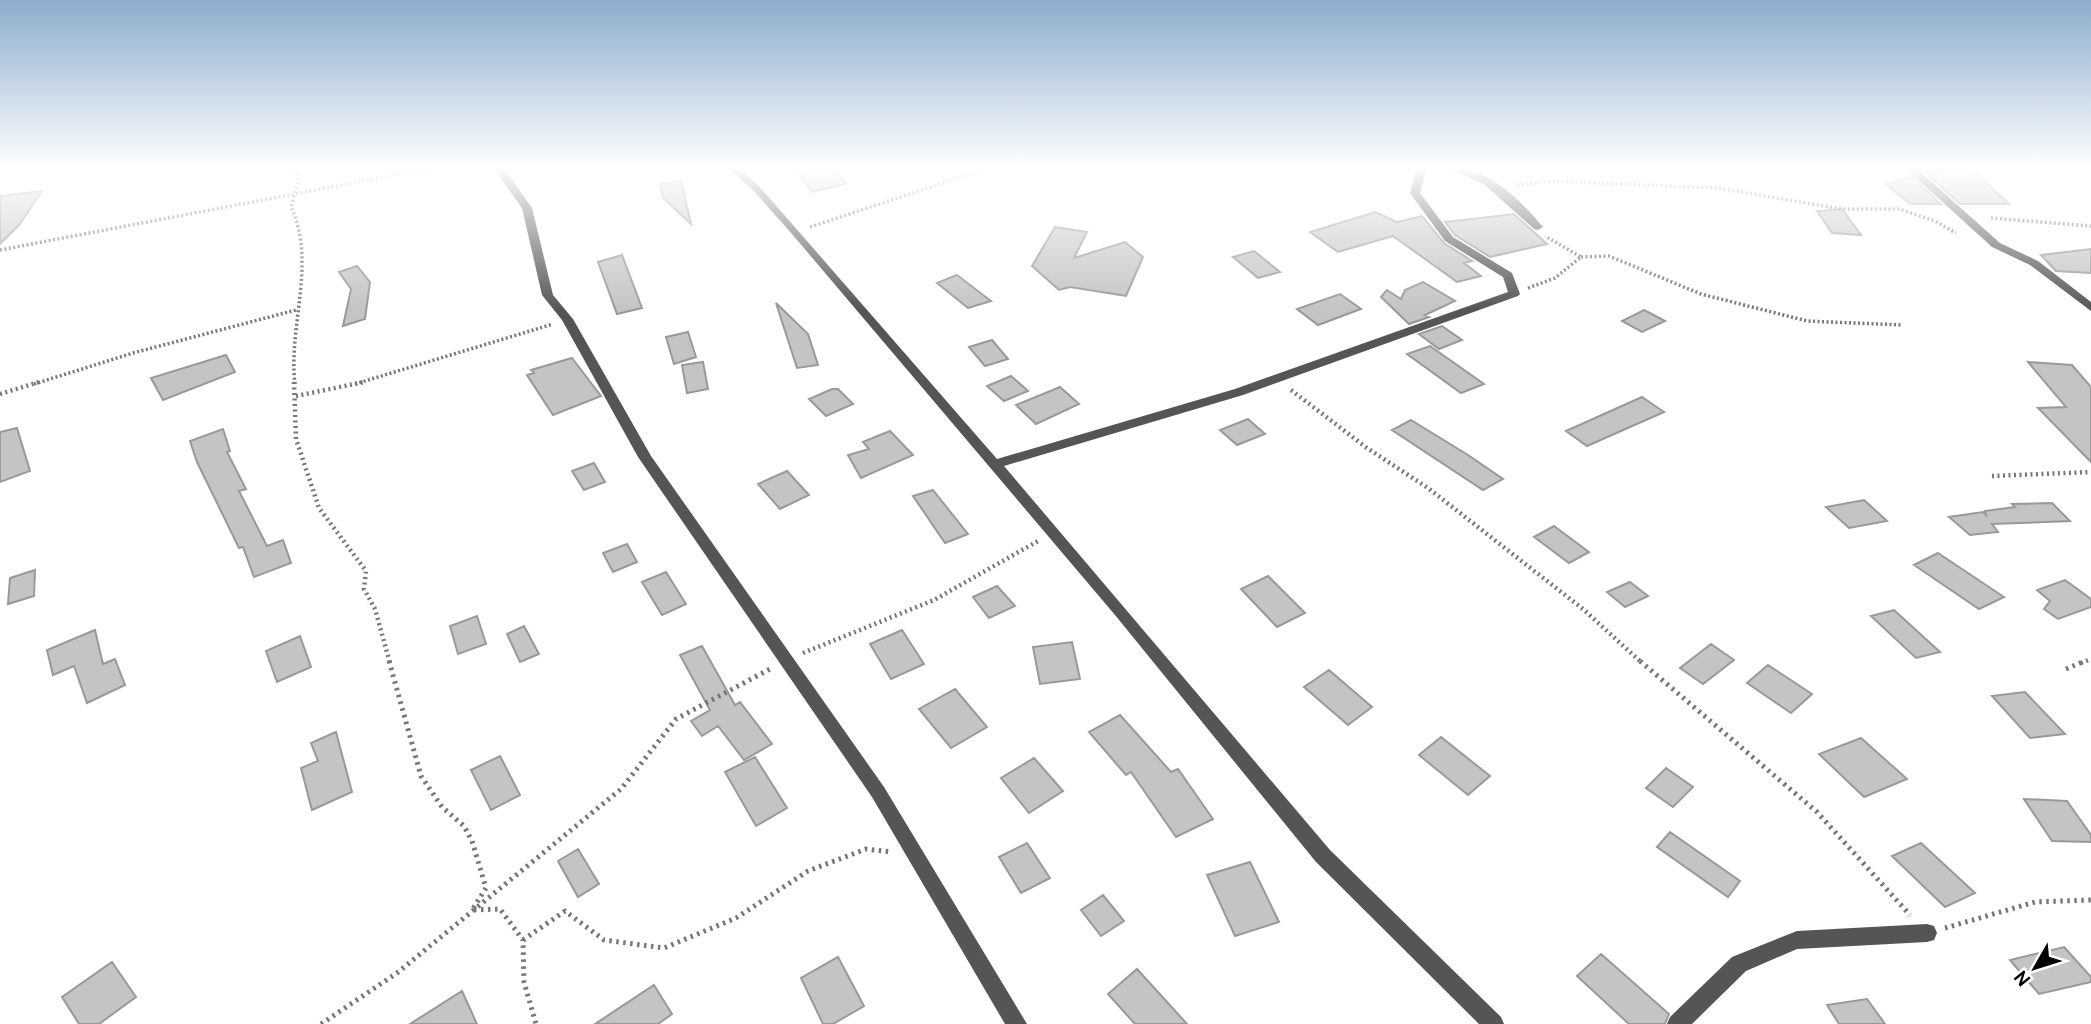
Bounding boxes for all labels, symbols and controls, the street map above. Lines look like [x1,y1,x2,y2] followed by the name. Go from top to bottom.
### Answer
[2000,933,2070,1003] north arrow
[2009,966,2035,991] text: N

